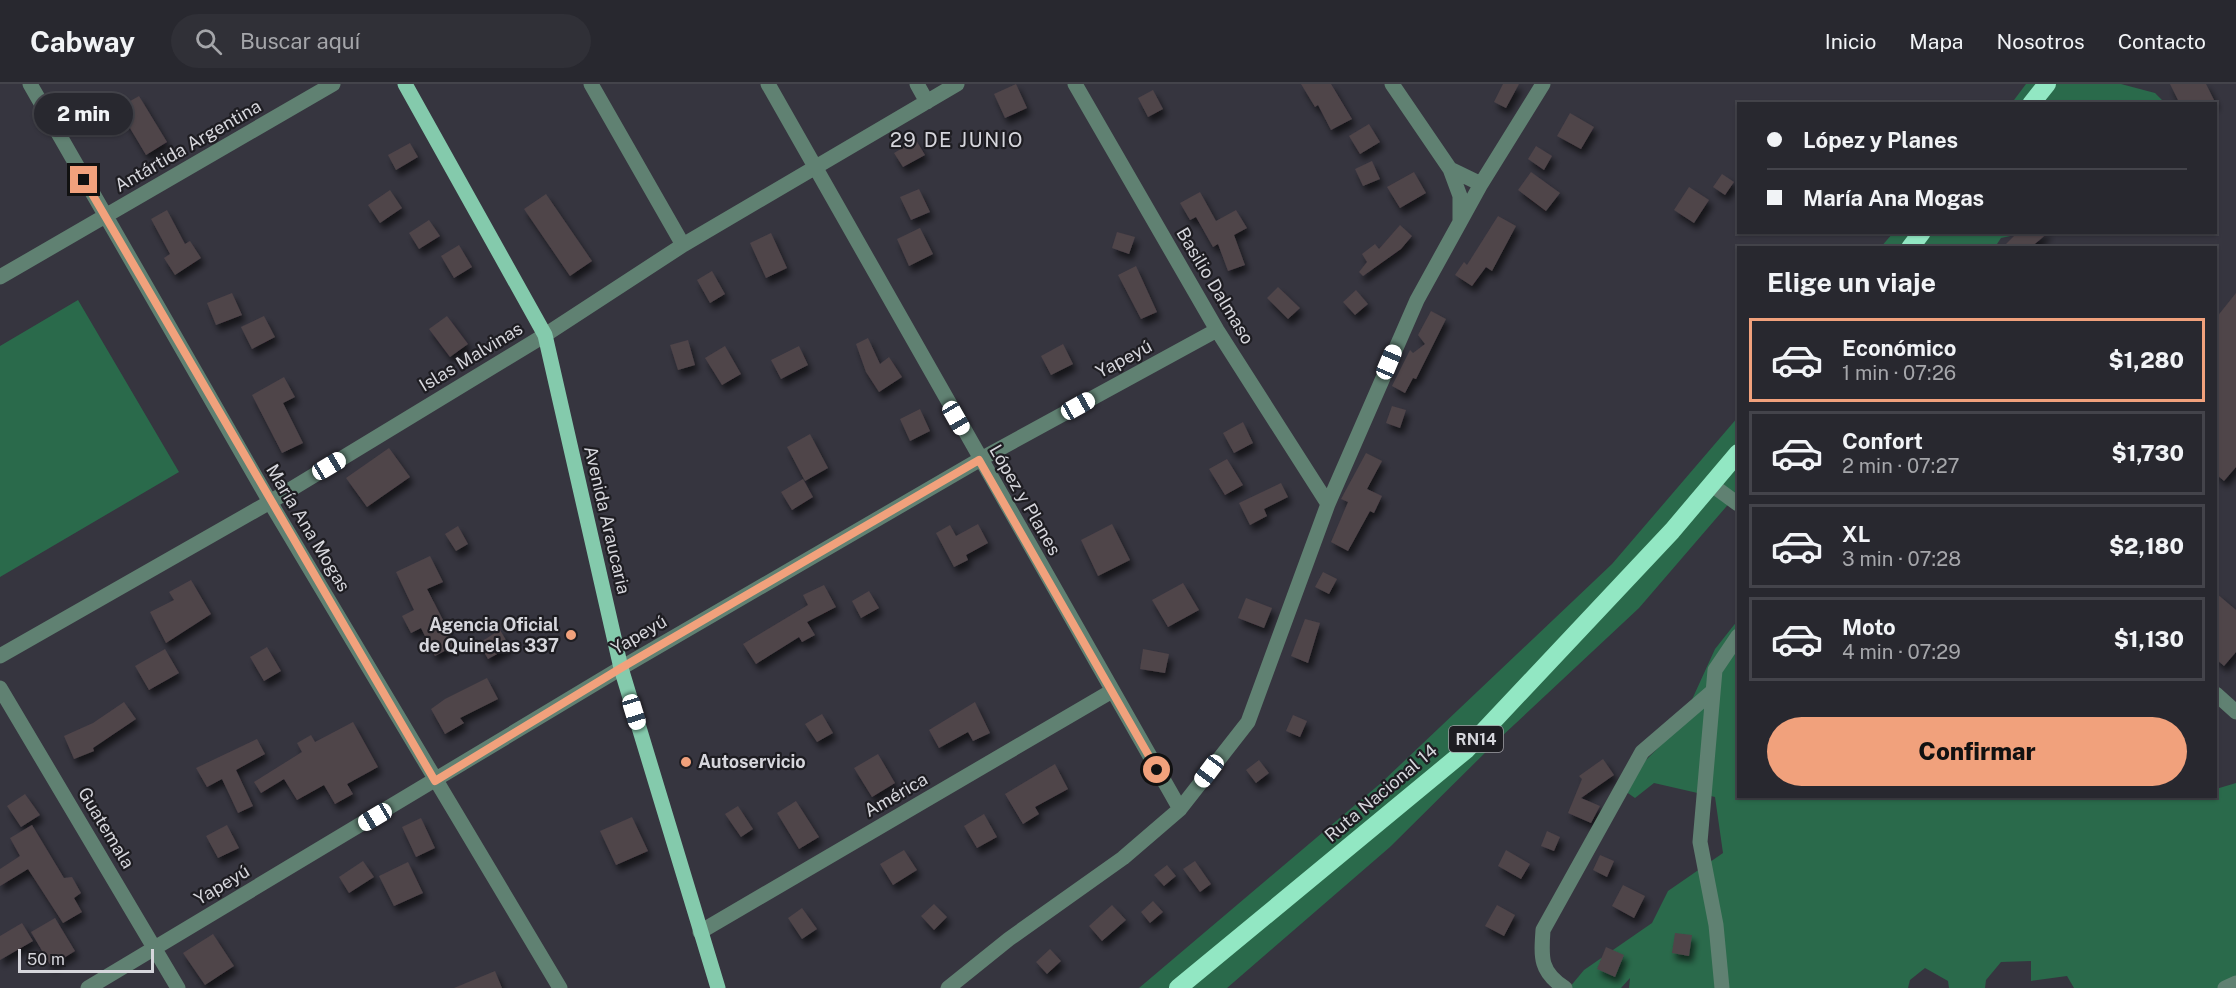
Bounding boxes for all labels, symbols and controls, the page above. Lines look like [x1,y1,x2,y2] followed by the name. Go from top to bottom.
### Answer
[171,14,591,68] search box
[30,25,135,58] text: Cabway
[192,25,225,58] icon: search
[240,28,360,54] text: Buscar aquí
[1825,29,1876,54] text: Inicio
[1909,29,1963,54] text: Mapa
[1996,29,2085,54] text: Nosotros
[2118,29,2206,54] text: Contacto
[34,93,134,135] callout: 2 min
[111,95,265,196] street label: Antártida Argentina
[57,102,110,126] text: 2 min
[1803,127,1958,153] text: López y Planes
[890,128,1024,152] district label: 29 DE JUNIO
[70,166,97,193] route end
[1803,185,1984,211] text: María Ana Mogas
[1172,224,1259,348] street label: Basilio Dalmaso
[1767,266,1936,298] text: Elige un viaje
[415,318,526,396] street label: Islas Malvinas
[1770,333,1824,387] icon: car
[1092,335,1155,382] street label: Yapeyú
[1842,335,1957,361] text: Económico
[1374,342,1404,382] car
[2108,347,2184,373] text: $1,280
[1842,361,1956,385] text: 1 min · 07:26
[1058,389,1098,423] car
[939,398,973,438] car
[1770,426,1824,480] icon: car
[1842,428,1923,454] text: Confort
[2111,440,2184,466] text: $1,730
[985,441,1066,559] street label: López y Planes
[580,444,635,596] street label: Avenida Araucaria
[309,449,349,483] car
[1842,454,1960,478] text: 2 min · 07:27
[262,460,355,595] street label: María Ana Mogas
[1770,519,1824,573] icon: car
[1842,521,1870,547] text: XL
[2109,533,2184,559] text: $2,180
[1842,547,1961,571] text: 3 min · 07:28
[607,610,670,659] street label: Yapeyú
[1770,612,1824,666] icon: car
[419,614,559,656] place label: Agencia Oficial de Quinelas 337
[1842,614,1896,640] text: Moto
[2114,626,2184,652] text: $1,130
[564,628,578,642] marker: Agencia Oficial de Quinelas 337
[1842,640,1961,664] text: 4 min · 07:29
[620,692,648,732] car
[1767,717,2187,786] button: Confirmar
[1449,726,1503,752] road number: RN14
[1320,739,1441,846] street label: Ruta Nacional 14
[698,751,806,772] place label: Autoservicio
[1191,751,1227,791] car
[679,755,693,769] marker: Autoservicio
[1143,756,1170,783] route start
[860,768,931,821] street label: América
[74,783,139,872] street label: Guatemala
[355,800,395,834] car
[190,860,253,909] street label: Yapeyú
[18,946,154,974] scale bar
[27,950,65,969] text: 50 m

